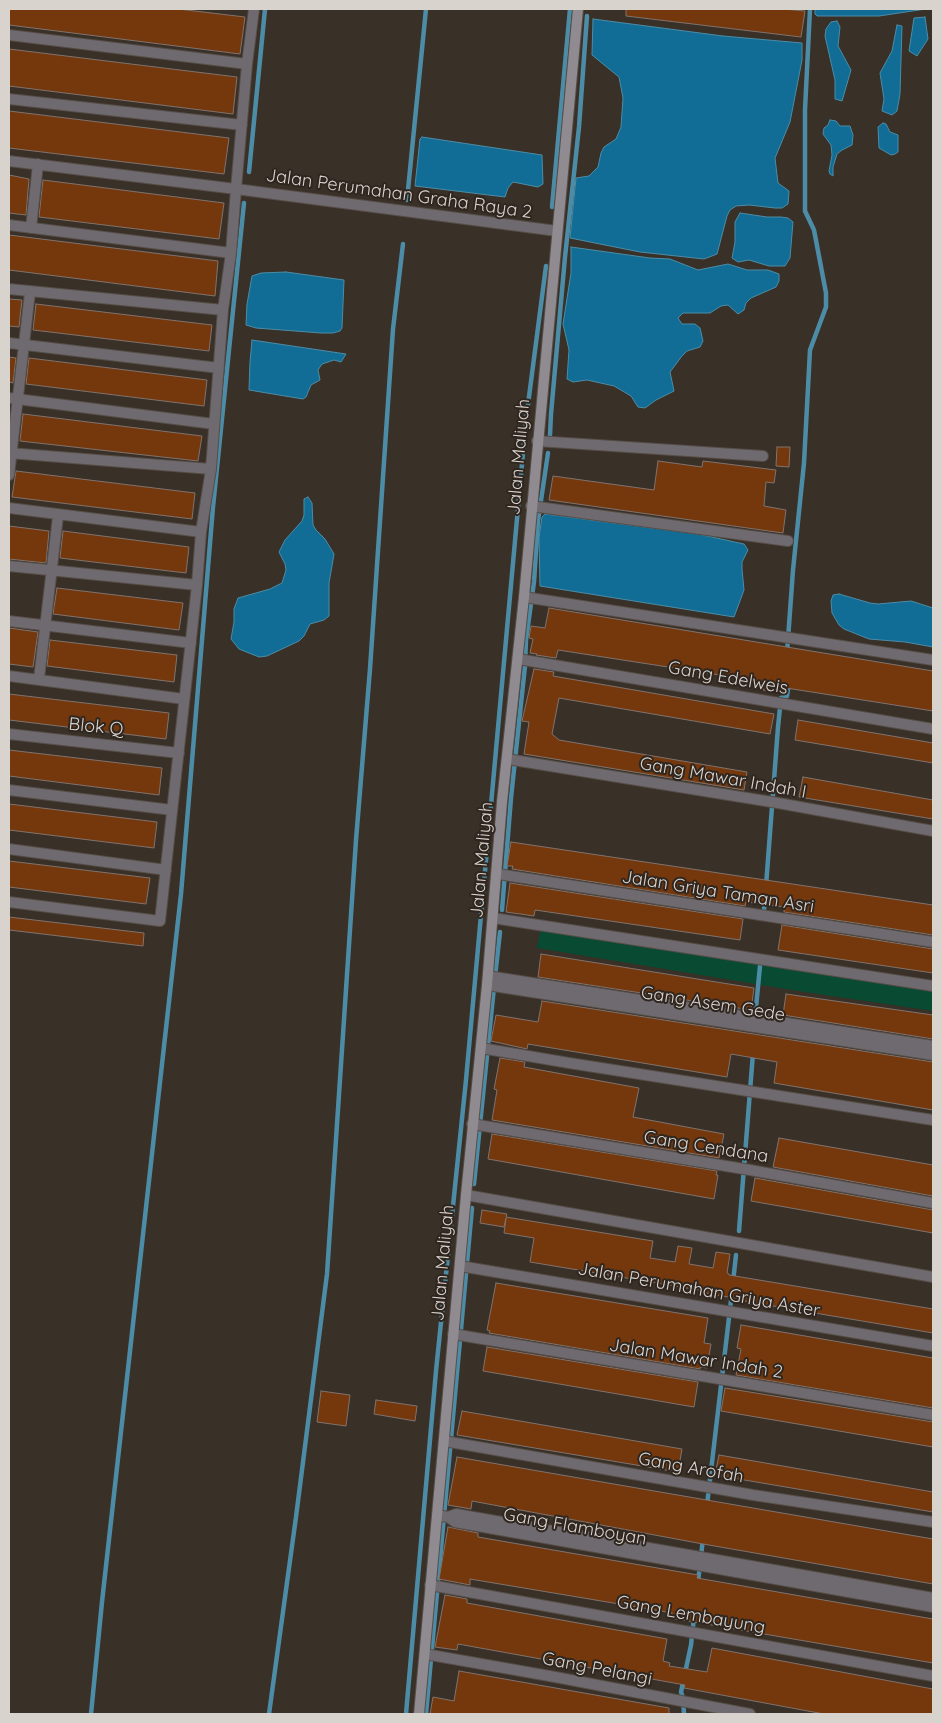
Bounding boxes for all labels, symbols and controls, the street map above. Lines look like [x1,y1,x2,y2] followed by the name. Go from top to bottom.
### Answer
[265,165,533,223] street label: Jalan Perumahan Graha Raya 2
[503,398,535,516] street label: Jalan Maliyah
[666,657,790,699] street label: Gang Edelweis
[68,713,124,741] street label: Blok Q
[638,753,808,803] street label: Gang Mawar Indah I
[466,801,498,919] street label: Jalan Maliyah
[620,866,816,918] street label: Jalan Griya Taman Asri
[639,982,787,1026] street label: Gang Asem Gede
[642,1127,770,1167] street label: Gang Cendana
[427,1204,459,1322] street label: Jalan Maliyah
[576,1258,822,1322] street label: Jalan Perumahan Griya Aster
[608,1335,784,1383] street label: Jalan Mawar Indah 2
[636,1448,746,1488] street label: Gang Arofah
[502,1504,648,1550] street label: Gang Flamboyan
[615,1591,767,1639] street label: Gang Lembayung
[540,1648,654,1690] street label: Gang Pelangi

